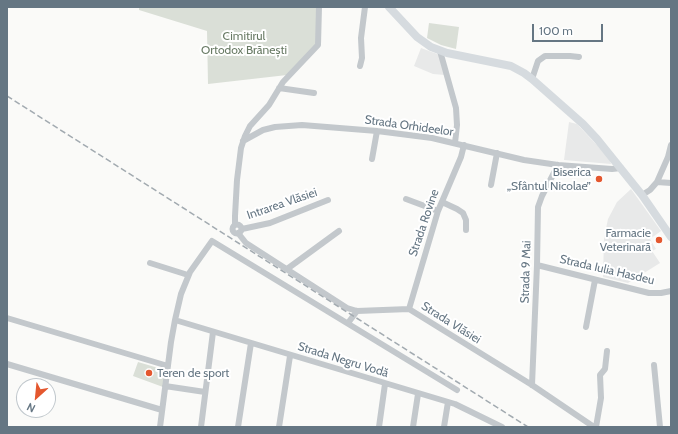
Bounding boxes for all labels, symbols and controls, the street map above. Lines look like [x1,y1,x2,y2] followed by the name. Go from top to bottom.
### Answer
[534,16,605,42] scale bar
[539,23,573,38] text: 100 m
[201,29,287,57] park label: Cimitirul Ortodox Brănești
[364,113,454,139] street label: Strada Orhideelor
[507,165,591,193] place label: Biserica „Sfântul Nicolae”
[594,174,604,184] marker: Biserica „Sfântul Nicolae”
[245,185,319,223] street label: Intrarea Vlăsiei
[406,187,442,259] street label: Strada Rovine
[600,226,651,254] place label: Farmacie Veterinară
[654,235,664,245] marker: Farmacie Veterinară
[518,240,534,304] street label: Strada 9 Mai
[558,252,656,288] street label: Strada Iulia Hasdeu
[419,299,483,347] street label: Strada Vlăsiei
[296,339,390,381] street label: Strada Negru Vodă
[157,366,229,380] place label: Teren de sport
[144,368,154,378] marker: Teren de sport
[16,378,56,418] north arrow
[24,400,38,416] text: N

